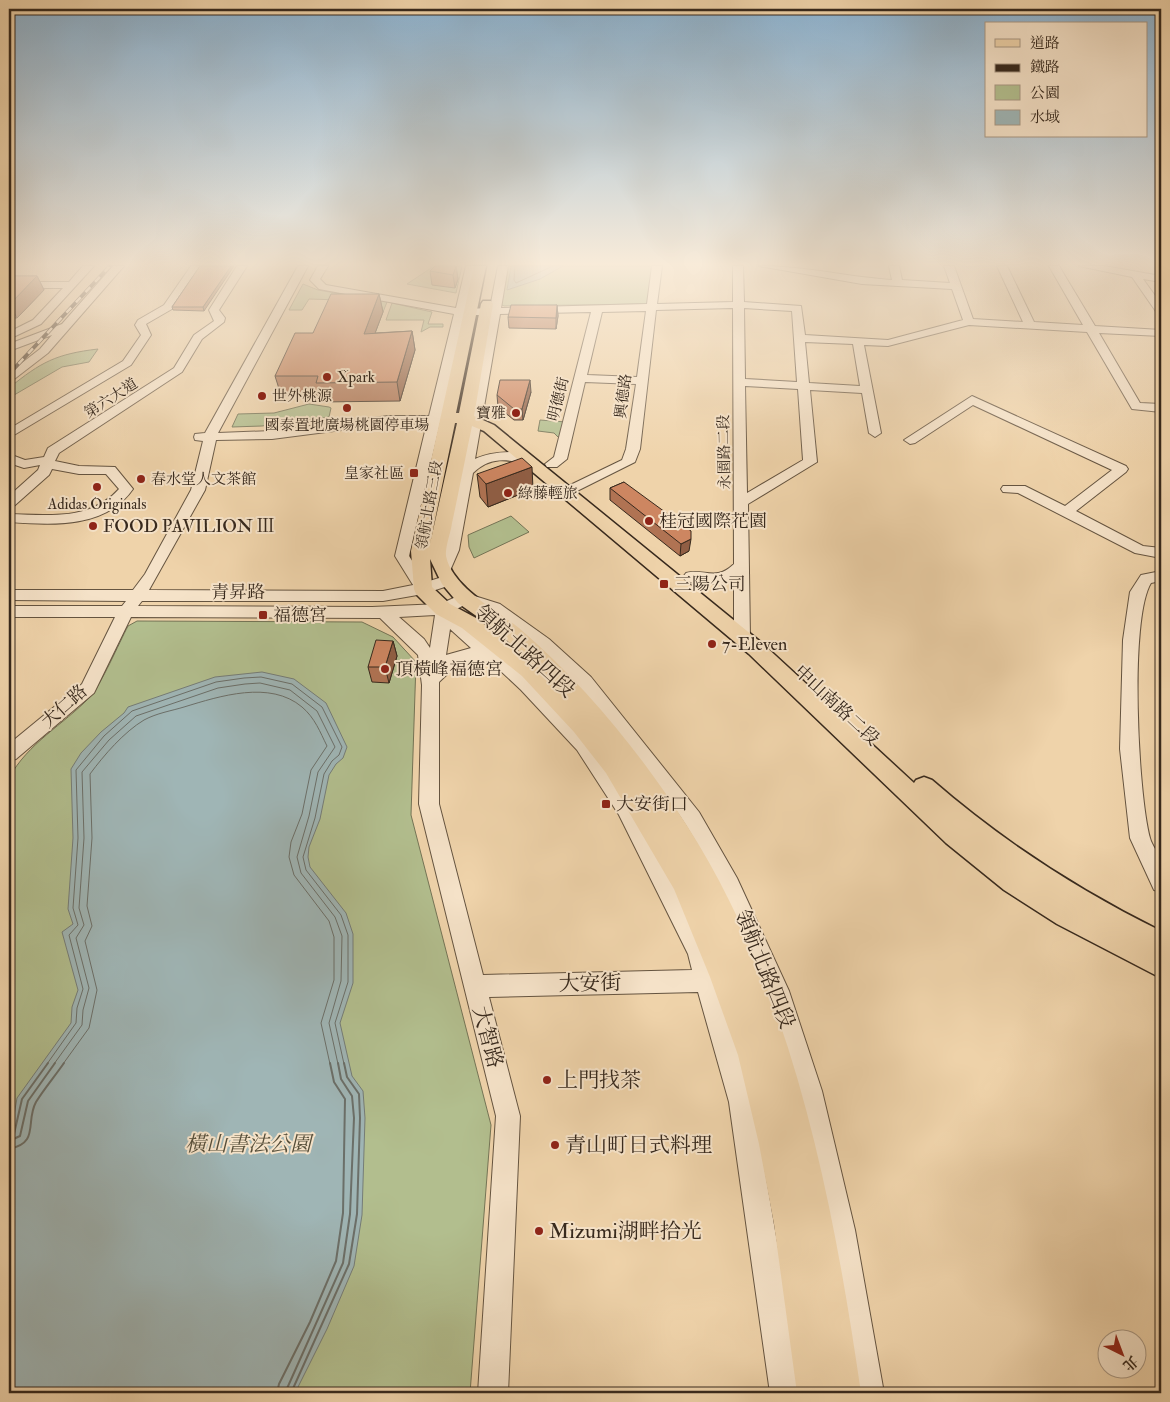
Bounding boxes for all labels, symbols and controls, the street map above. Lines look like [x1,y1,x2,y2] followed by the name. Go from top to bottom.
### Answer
[985,22,1148,138] legend
[1030,34,1060,53] text: 道路
[1030,58,1060,77] text: 鐵路
[1030,84,1060,103] text: 公園
[1030,108,1060,127] text: 水域
[337,368,375,388] place label: Xpark
[321,371,333,383] marker: Xpark
[611,373,636,420] street label: 興德路
[81,374,142,423] street label: 第六大道
[544,375,573,423] street label: 明德街
[272,387,332,406] place label: 世外桃源
[256,390,268,402] marker: 世外桃源
[341,402,353,414] marker: 國泰置地廣場桃園停車場
[476,404,506,423] place label: 寶雅
[510,407,522,419] marker: 寶雅
[714,414,735,490] street label: 永園路二段
[264,416,430,435] place label: 國泰置地廣場桃園停車場
[412,459,447,551] street label: 領航北路三段
[344,464,404,483] place label: 皇家社區
[408,467,420,479] marker: 皇家社區
[151,470,256,489] place label: 春水堂人文茶館
[135,473,147,485] marker: 春水堂人文茶館
[91,481,103,493] marker: Adidas Originals
[518,484,578,503] place label: 綠藤輕旅
[502,487,514,499] marker: 綠藤輕旅
[47,495,146,514] place label: Adidas Originals
[659,510,767,533] place label: 桂冠國際花園
[103,515,275,538] place label: FOOD PAVILION Ⅲ
[643,515,655,527] marker: 桂冠國際花園
[87,520,99,532] marker: FOOD PAVILION Ⅲ
[674,573,746,596] place label: 三陽公司
[658,578,670,590] marker: 三陽公司
[211,581,265,604] street label: 青昇路
[469,599,581,704] street label: 領航北路四段
[273,604,327,627] place label: 福德宮
[257,609,269,621] marker: 福德宮
[722,633,787,656] place label: 7-Eleven
[706,638,718,650] marker: 7-Eleven
[395,658,503,681] place label: 頂橫峰福德宮
[789,660,884,751] street label: 中山南路二段
[379,663,391,675] marker: 頂橫峰福德宮
[37,680,92,733] street label: 大仁路
[616,793,688,816] place label: 大安街口
[600,798,612,810] marker: 大安街口
[728,906,801,1033] street label: 領航北路四段
[558,969,622,998] street label: 大安街
[466,1003,509,1071] street label: 大智路
[557,1067,641,1094] place label: 上門找茶
[541,1074,553,1086] marker: 上門找茶
[185,1131,314,1158] park label: 橫山書法公園
[565,1132,712,1159] place label: 青山町日式料理
[549,1139,561,1151] marker: 青山町日式料理
[549,1218,702,1245] place label: Mizumi湖畔拾光
[533,1225,545,1237] marker: Mizumi湖畔拾光
[1098,1330,1148,1380] north arrow
[1119,1352,1141,1374] text: 北

